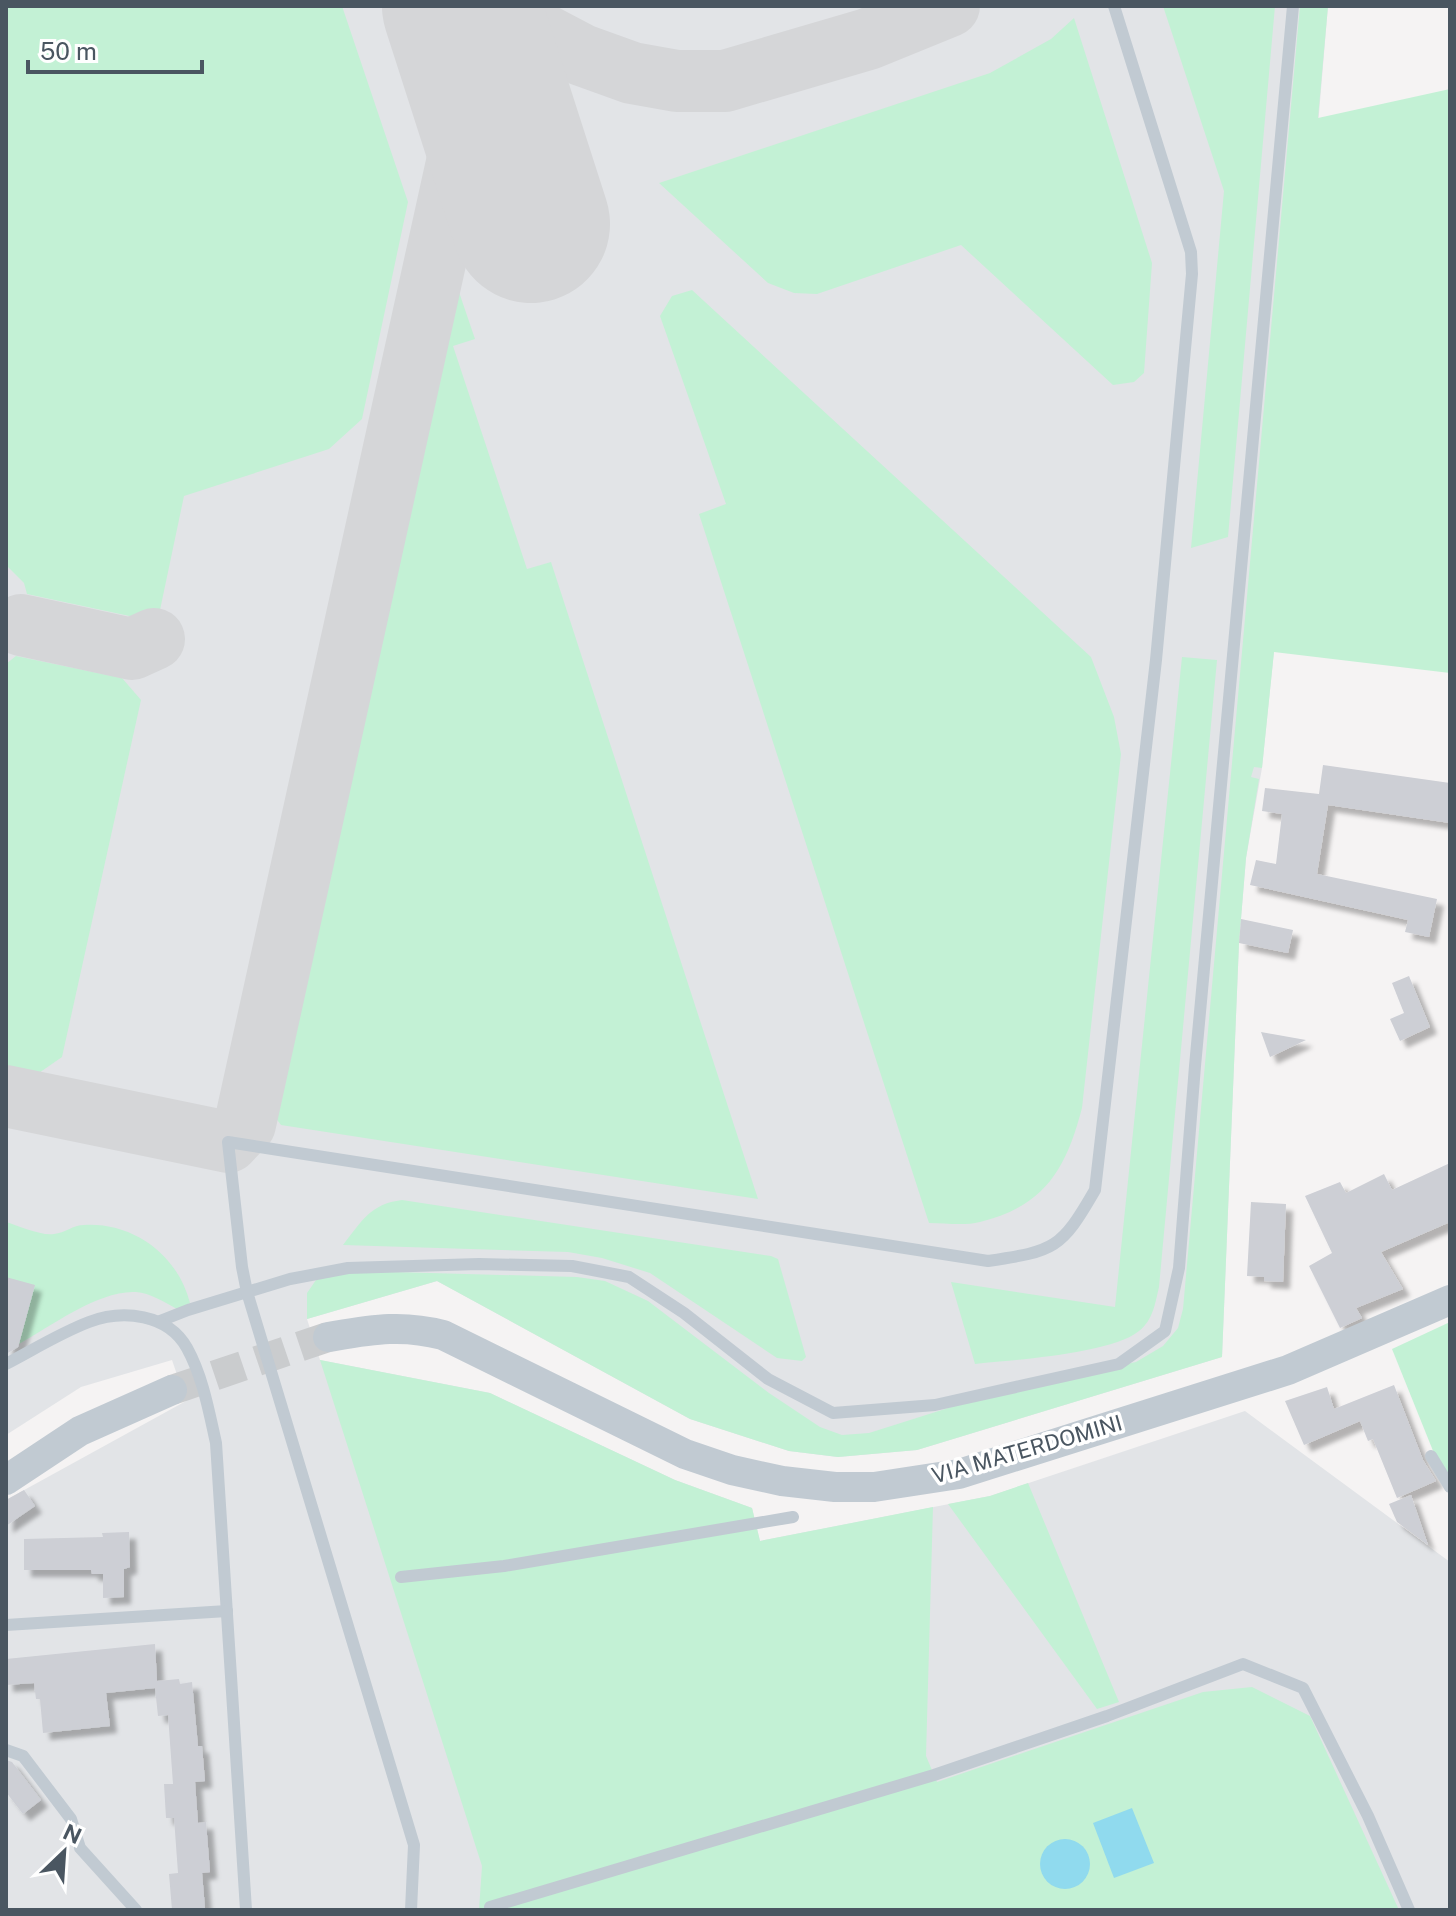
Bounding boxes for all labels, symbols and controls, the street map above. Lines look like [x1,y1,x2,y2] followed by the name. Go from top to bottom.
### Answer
[28,24,202,74] scale bar
[40,37,97,65] text: 50 m
[929,1409,1125,1489] street label: VIA MATERDOMINI
[24,1812,104,1892] north arrow
[59,1818,86,1849] text: N

